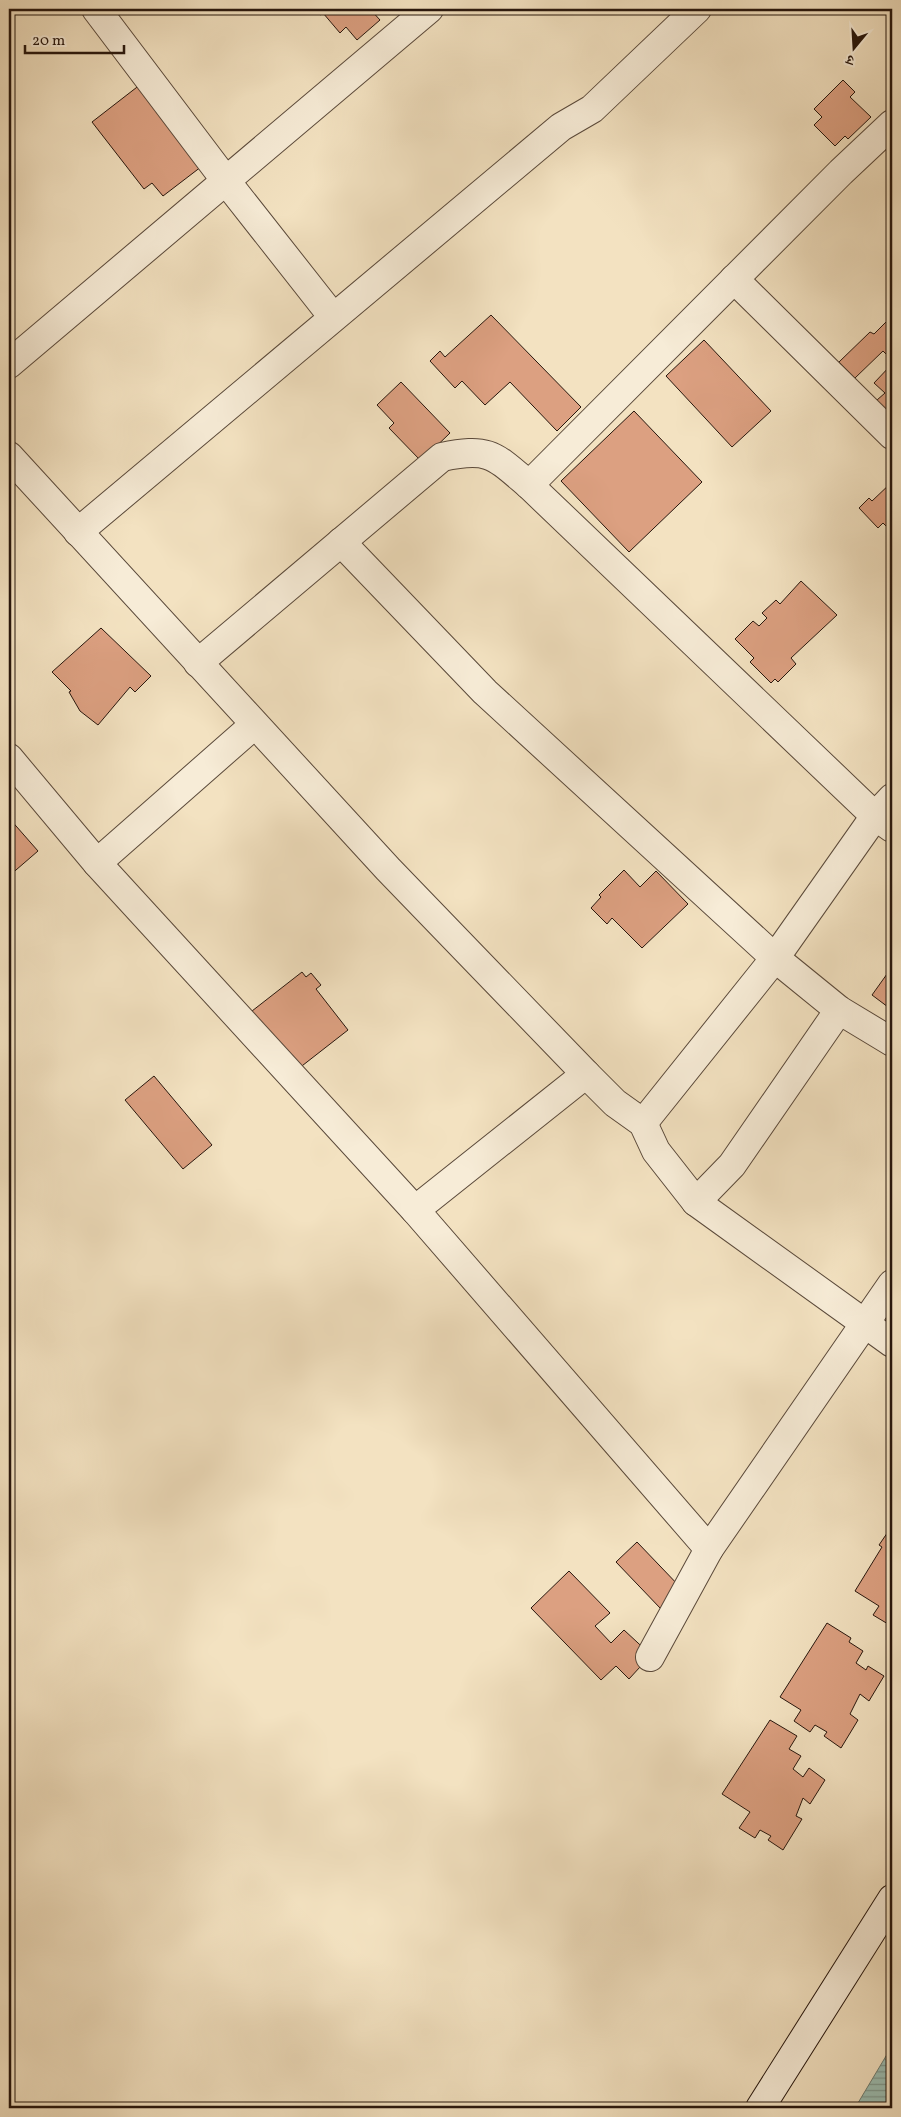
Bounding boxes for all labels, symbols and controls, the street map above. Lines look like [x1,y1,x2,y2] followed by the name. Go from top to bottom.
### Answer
[25,22,124,54] scale bar
[828,22,878,72] north arrow
[32,31,65,52] text: 20 m
[843,49,858,69] text: उ

